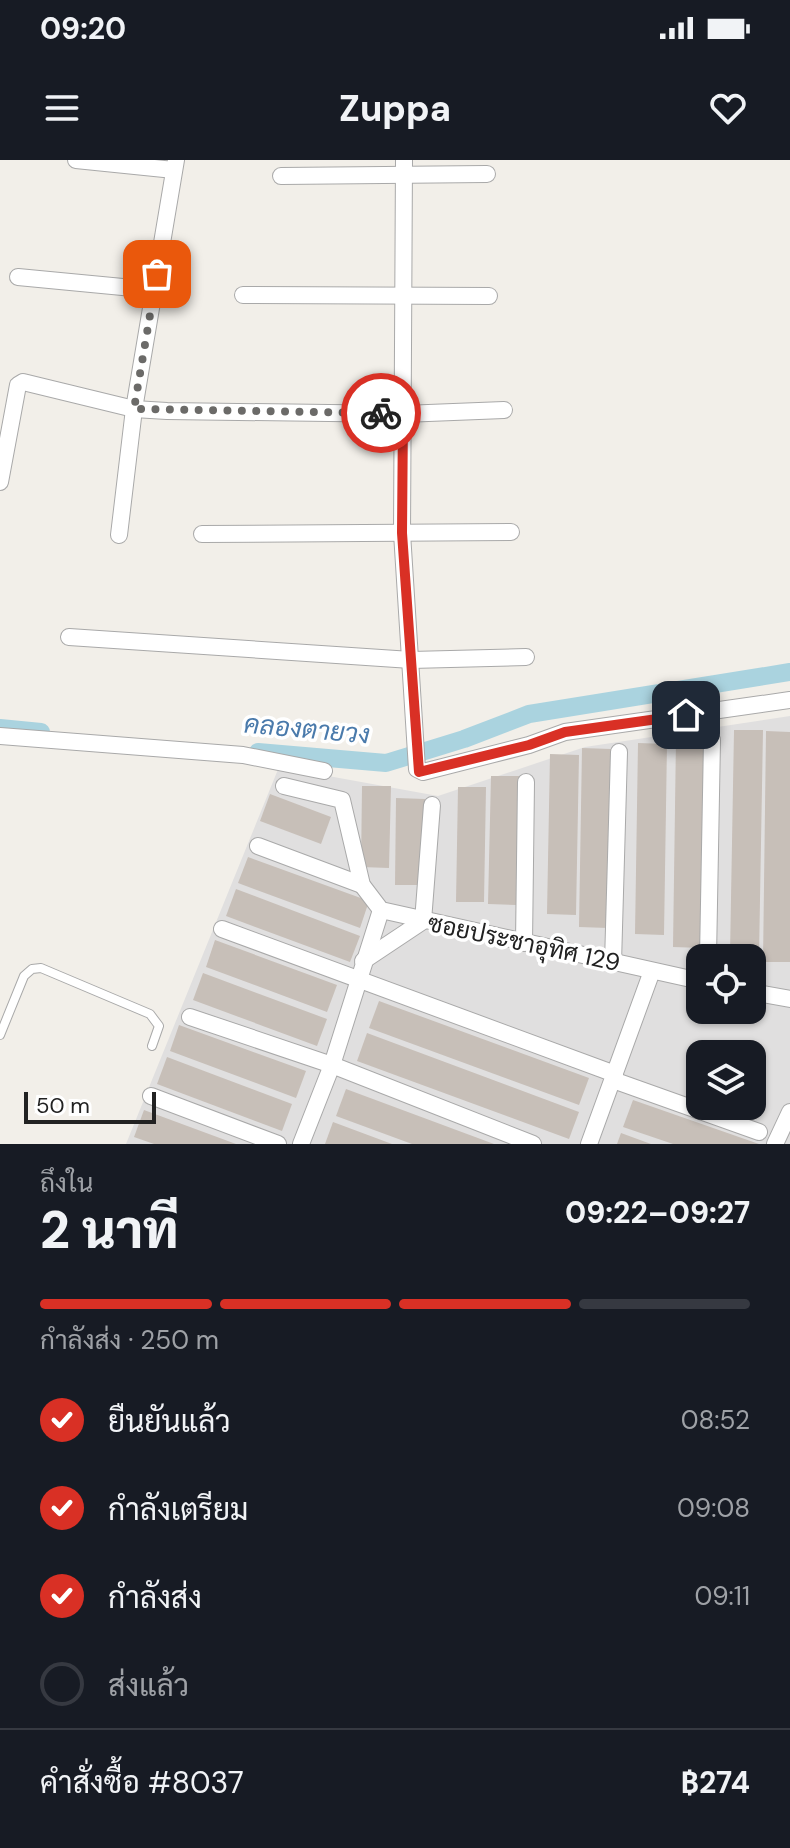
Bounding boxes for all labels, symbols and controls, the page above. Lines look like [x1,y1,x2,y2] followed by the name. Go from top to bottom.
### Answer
[40,9,126,48] text: 09:20
[339,85,451,132] text: Zuppa
[40,86,84,130] icon: menu
[706,86,750,130] icon: heart
[123,240,191,308] pin
[135,252,179,296] icon: bag
[341,373,421,453] courier
[359,391,403,435] icon: bike
[652,681,720,749] pin
[664,693,708,737] icon: home
[243,707,371,751] water label: คลองตายวง
[425,907,623,979] street label: ซอยประชาอุทิศ 129
[686,944,766,1120] map controls
[686,944,766,1024] button: locate
[686,1040,766,1120] button: layers
[24,1088,156,1124] scale bar
[36,1091,90,1120] text: 50 m
[40,1166,93,1200] text: ถึงใน
[565,1193,750,1232] text: 09:22–09:27
[40,1196,179,1264] text: 2 นาที
[40,1323,219,1357] text: กำลังส่ง · 250 m
[40,1398,84,1442] icon: check
[108,1402,231,1441] text: ยืนยันแล้ว
[681,1403,750,1437] text: 08:52
[40,1486,84,1530] icon: check
[108,1490,248,1529] text: กำลังเตรียม
[677,1491,750,1525] text: 09:08
[40,1574,84,1618] icon: check
[108,1578,202,1617] text: กำลังส่ง
[694,1579,750,1613] text: 09:11
[108,1666,189,1705] text: ส่งแล้ว
[40,1763,244,1802] text: คำสั่งซื้อ #8037
[681,1763,750,1802] text: ฿274

